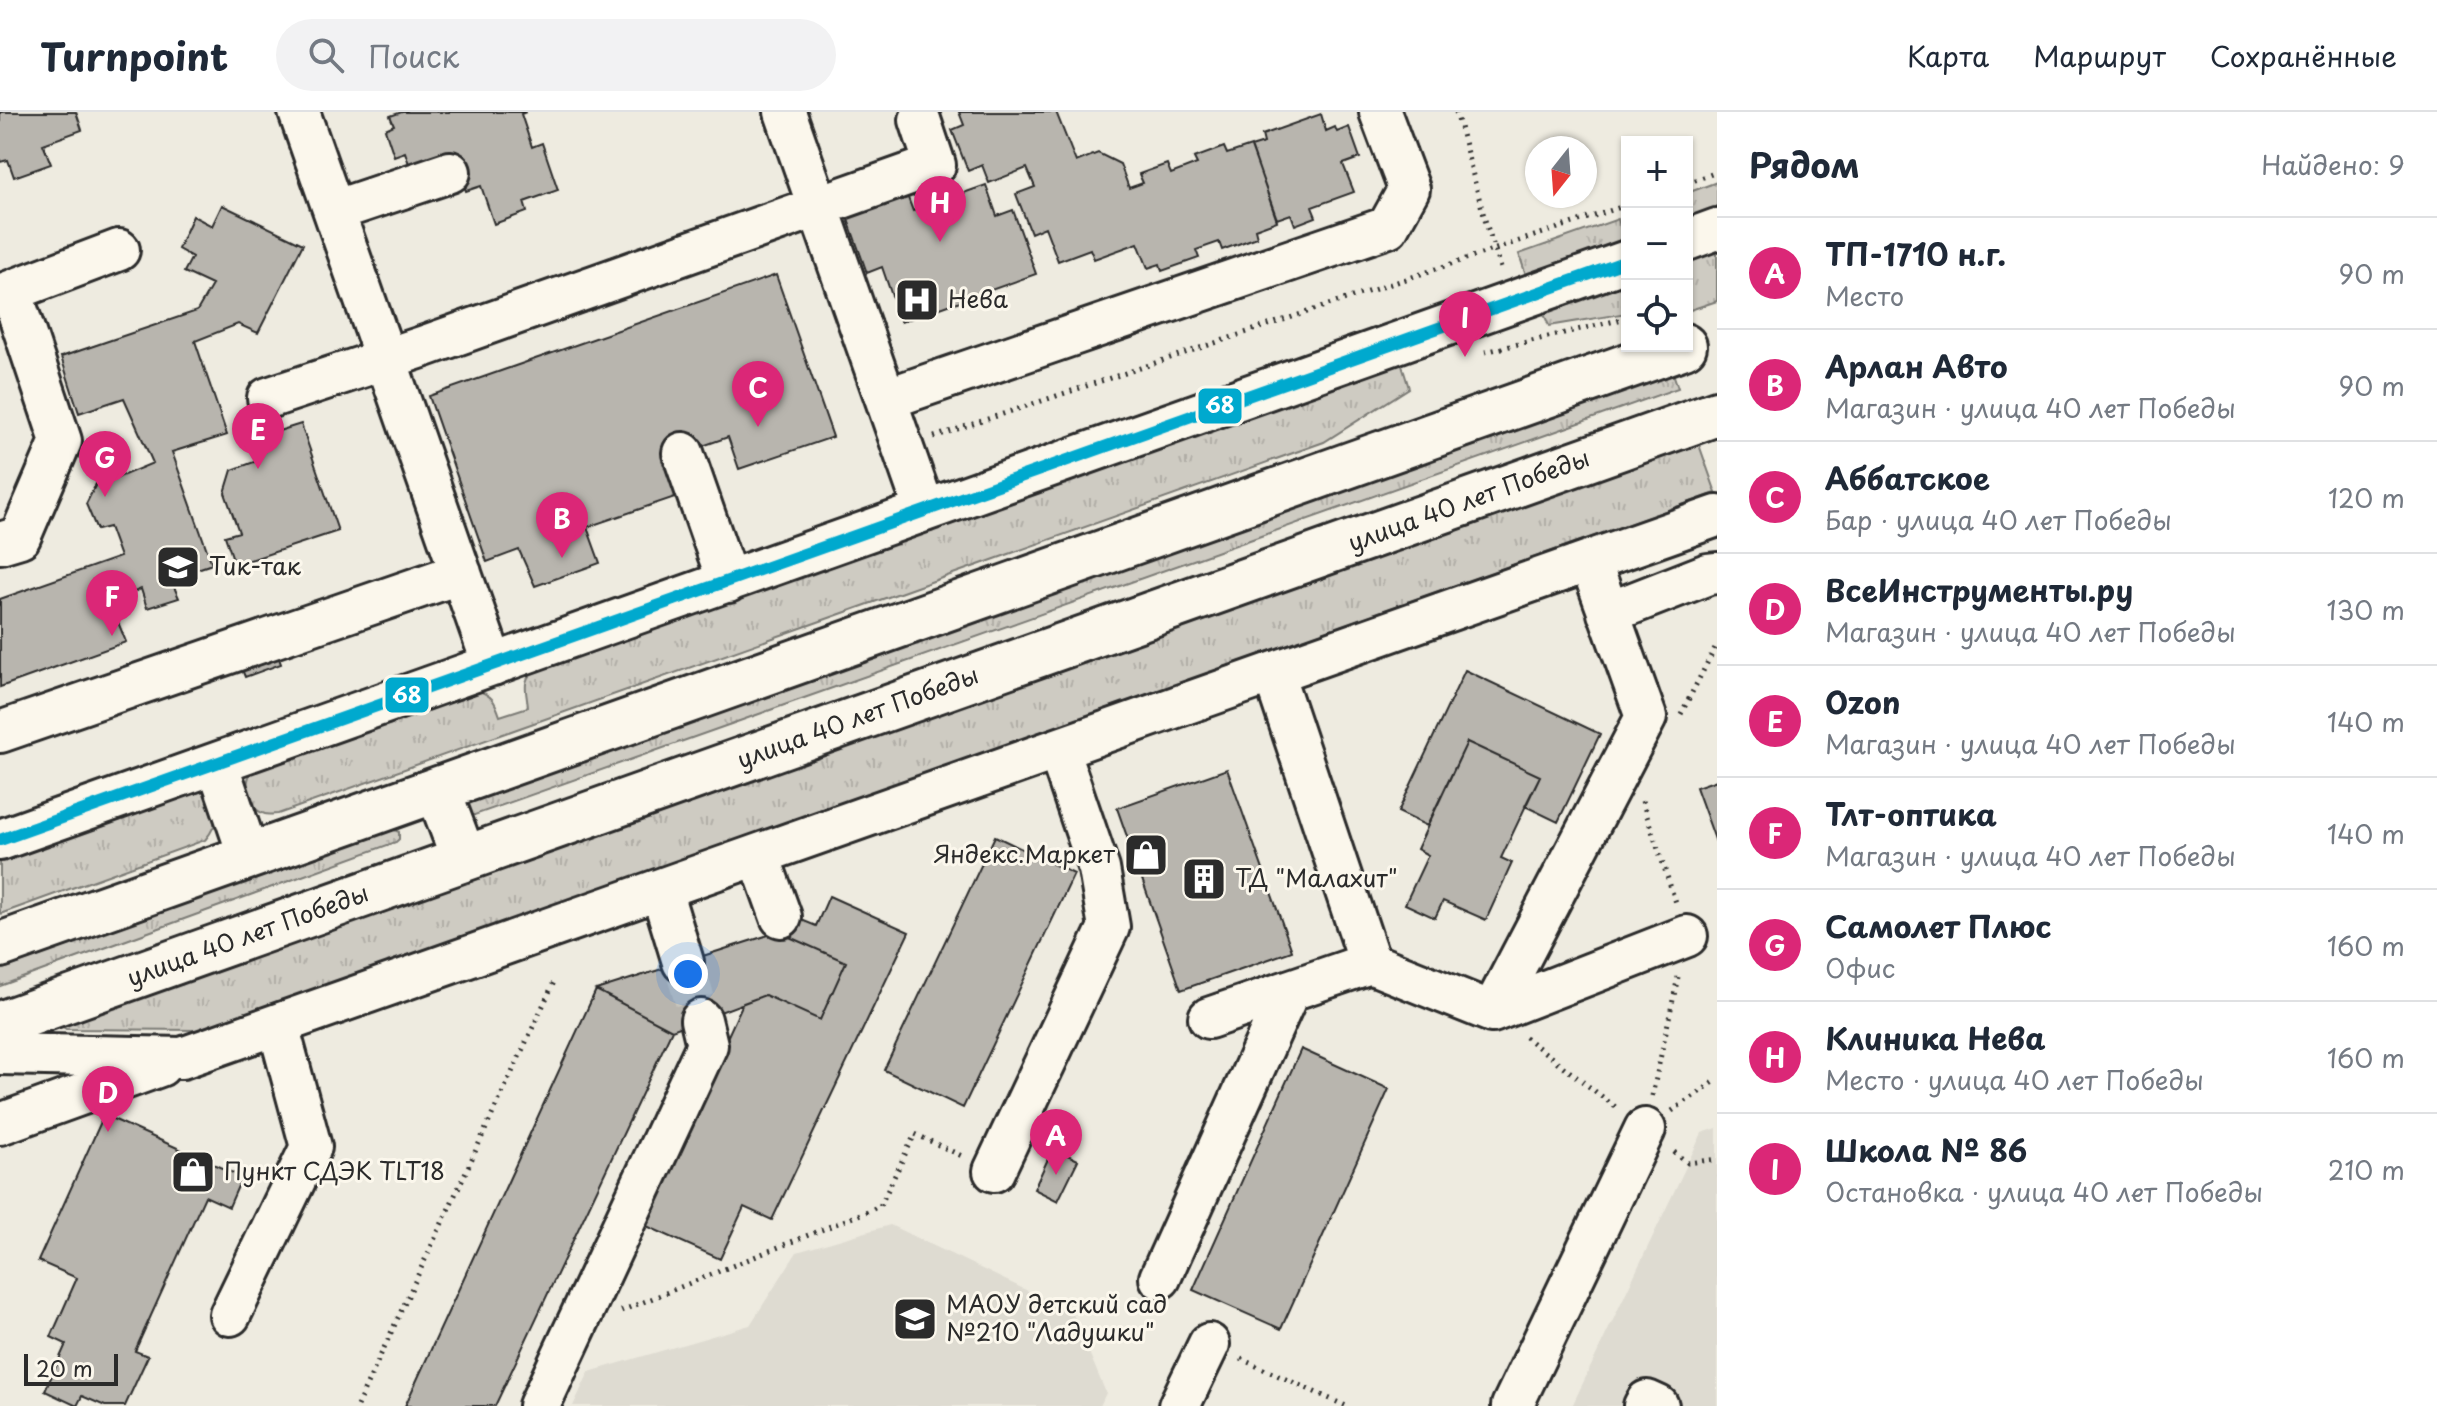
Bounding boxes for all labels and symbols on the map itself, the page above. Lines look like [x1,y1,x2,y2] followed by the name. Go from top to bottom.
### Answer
[1525,136,1597,208] north arrow
[914,176,966,242] pin: H
[893,276,941,324] hospital icon: Нева
[948,280,1008,316] place label: Нева
[1439,291,1491,357] pin: I
[732,361,784,427] pin: C
[1197,387,1243,425] line badge: 68
[1205,387,1235,420] text: 68
[232,403,284,469] pin: E
[79,431,131,497] pin: G
[1342,439,1594,560] street label: улица 40 лет Победы
[536,492,588,558] pin: B
[154,543,202,591] school or university icon: Тик-так
[209,547,302,583] place label: Тик-так
[86,570,138,636] pin: F
[731,656,983,777] street label: улица 40 лет Победы
[384,676,430,714] line badge: 68
[392,677,422,710] text: 68
[1122,831,1170,879] shop icon: Яндекс.Маркет
[934,835,1115,871] place label: Яндекс.Маркет
[1180,855,1228,903] building icon: ТД "Малахит"
[1235,859,1398,895] place label: ТД "Малахит"
[121,874,373,995] street label: улица 40 лет Победы
[668,954,708,994] your location
[82,1066,134,1132] pin: D
[1030,1109,1082,1175] pin: A
[169,1148,217,1196] shop icon: Пункт СДЭК TLT18
[224,1152,445,1188] place label: Пункт СДЭК TLT18
[946,1285,1167,1349] place label: МАОУ детский сад №210 "Ладушки"
[891,1295,939,1343] school or university icon: МАОУ детский сад №210 "Ладушки"
[24,1350,118,1386] scale bar

